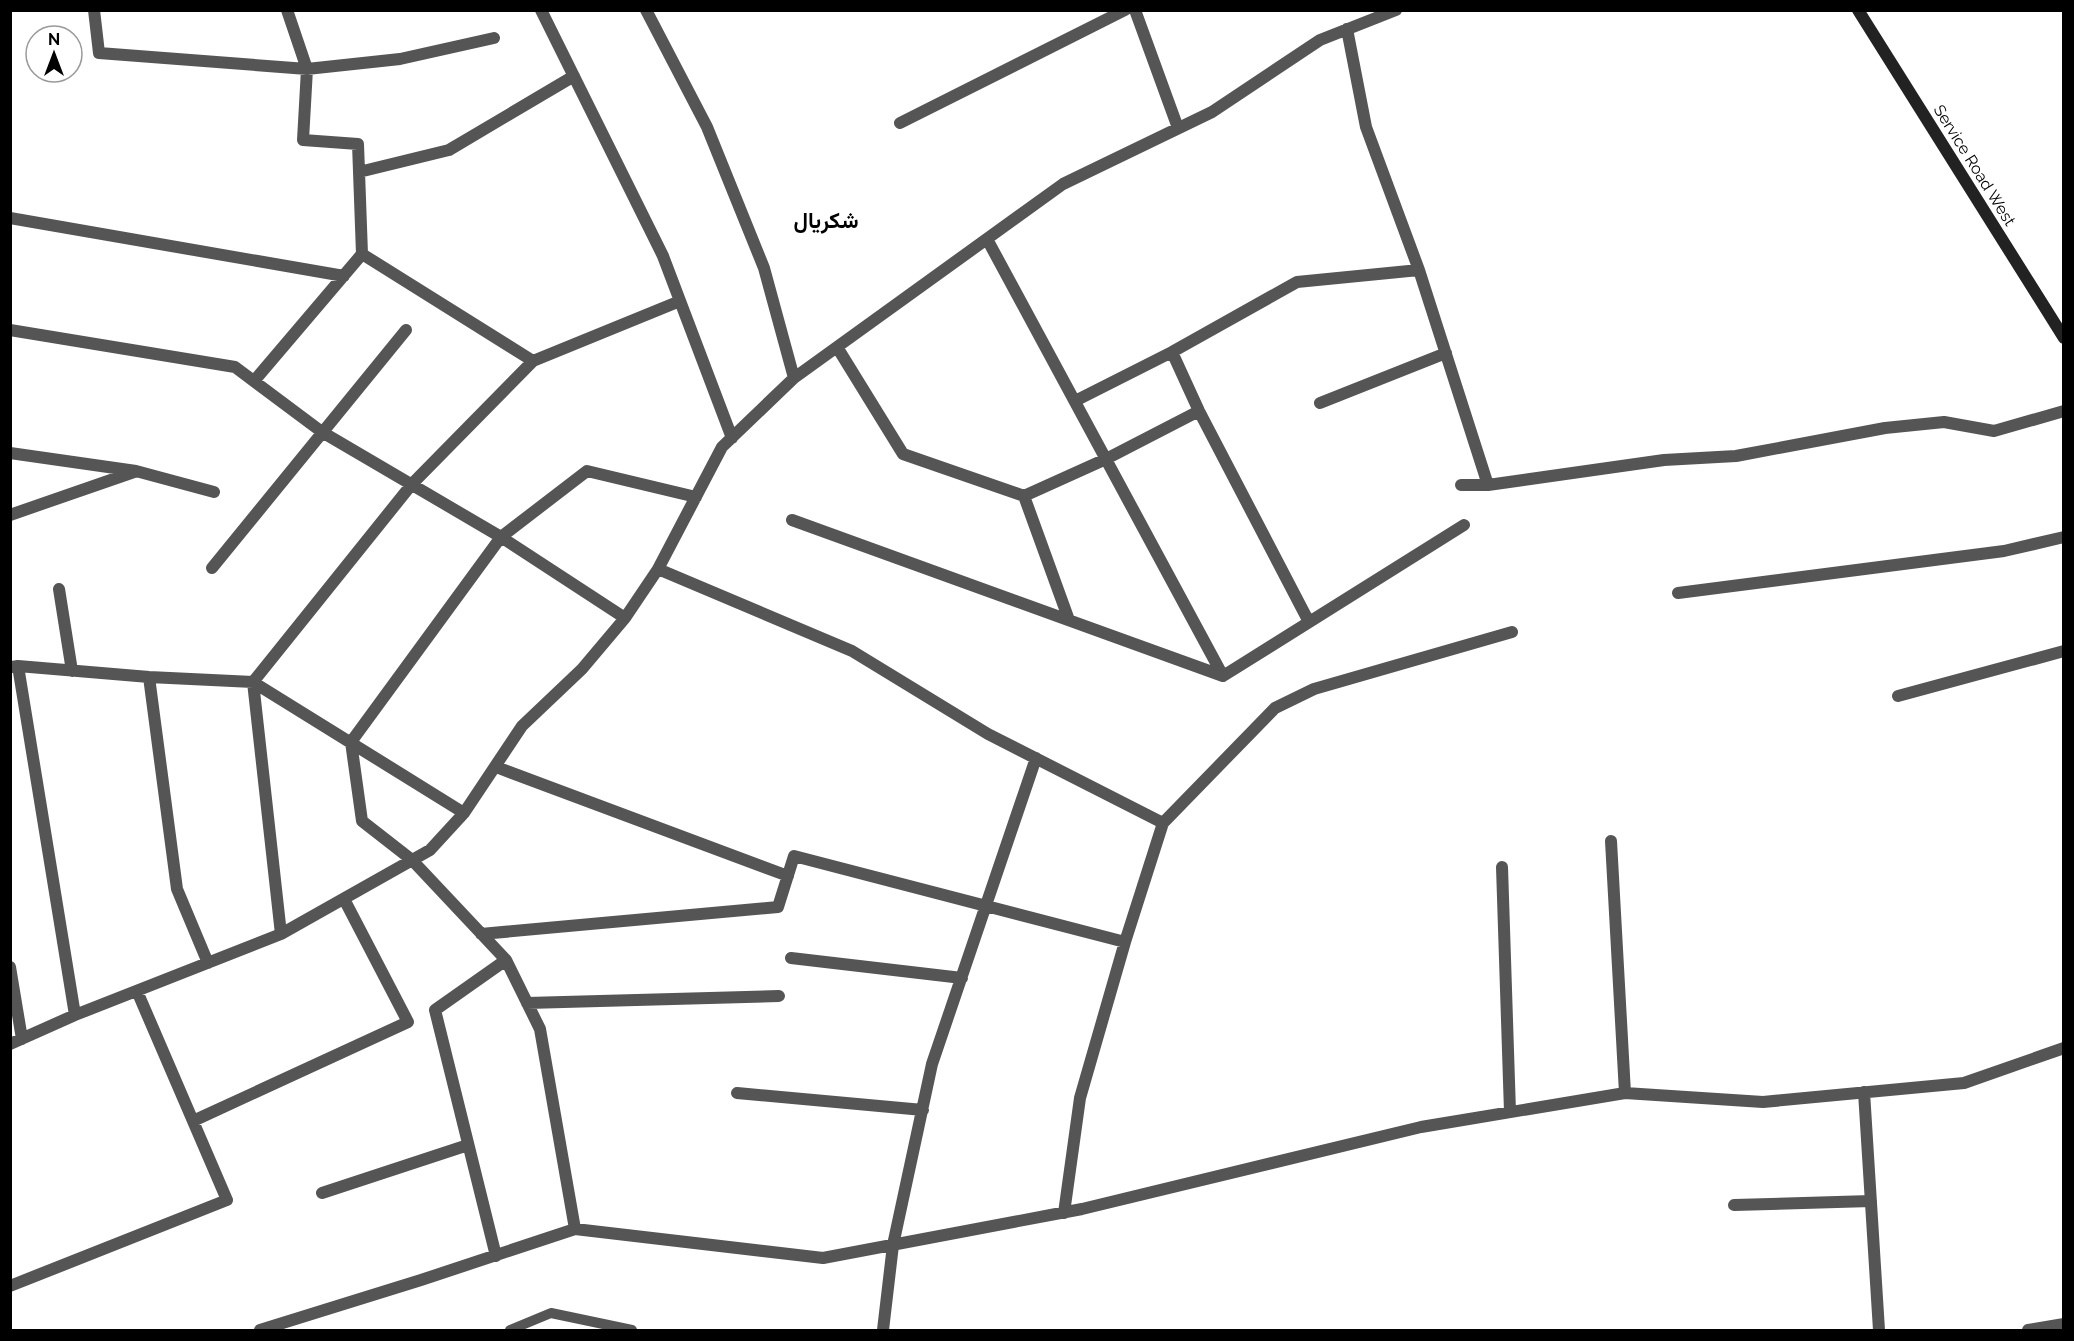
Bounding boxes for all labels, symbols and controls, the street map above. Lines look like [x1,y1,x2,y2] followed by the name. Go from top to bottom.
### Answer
[24,24,84,84] north arrow
[48,30,60,49] text: N
[1930,101,2020,230] street label: Service Road West
[793,207,859,234] district label: شکریال

